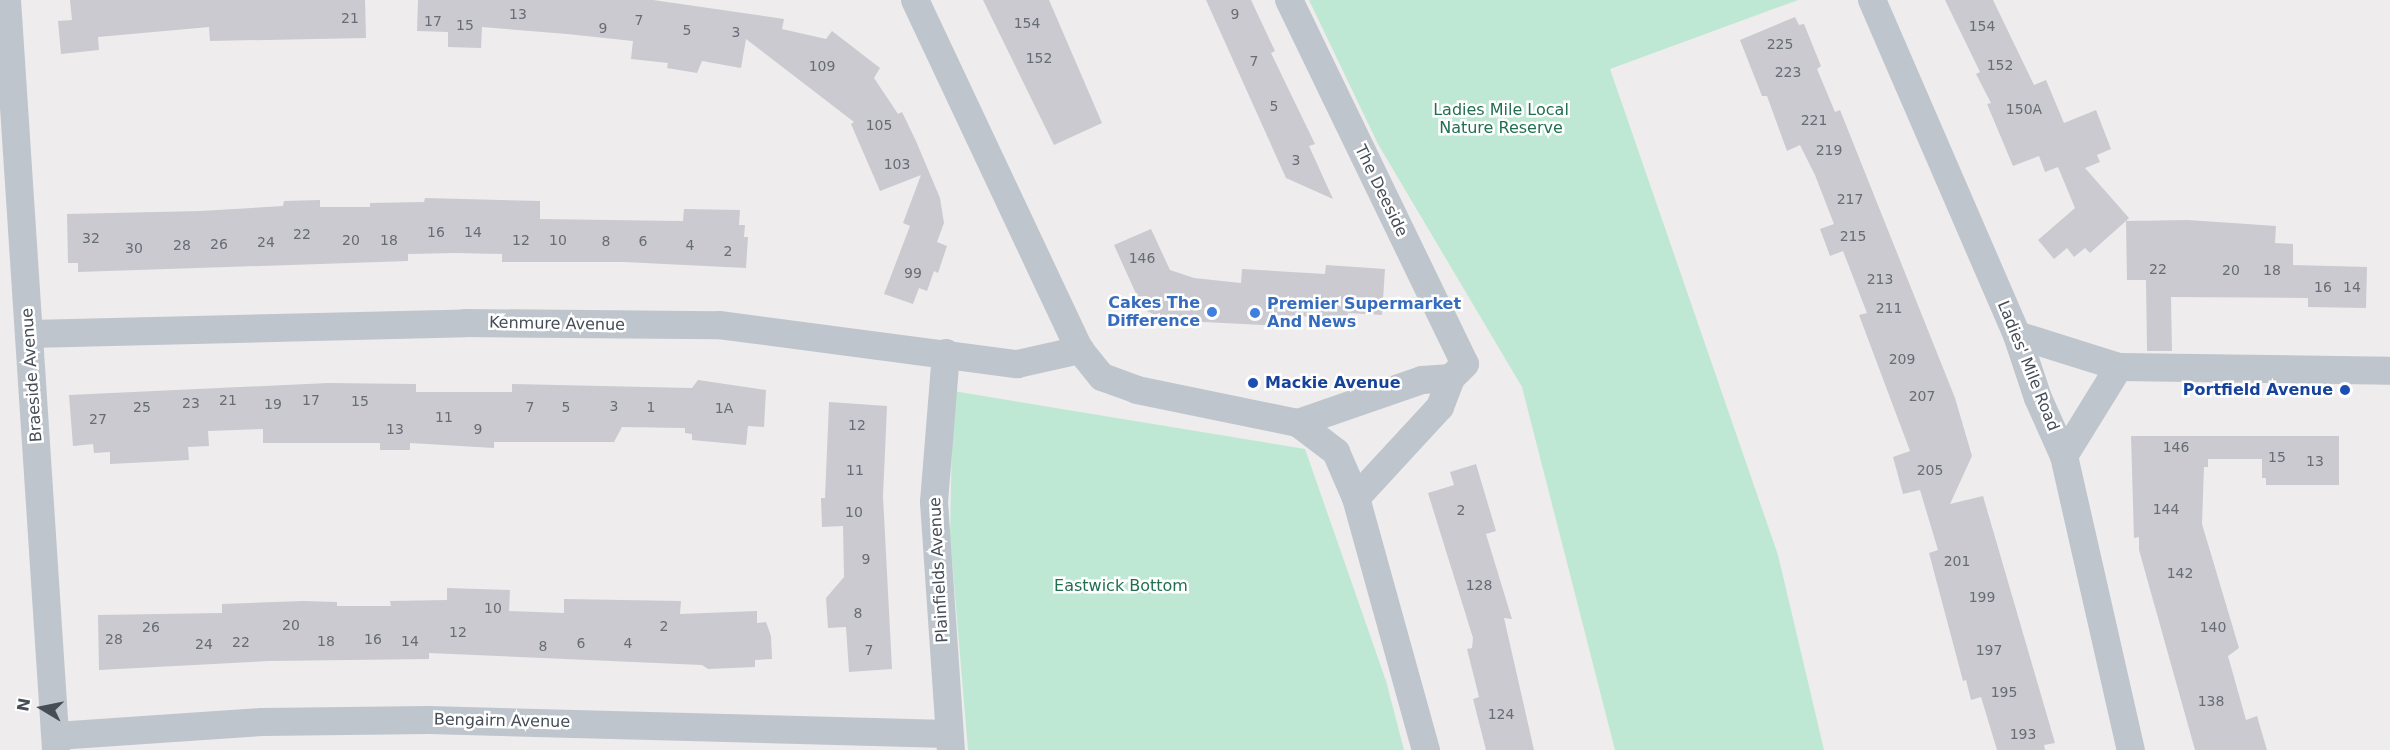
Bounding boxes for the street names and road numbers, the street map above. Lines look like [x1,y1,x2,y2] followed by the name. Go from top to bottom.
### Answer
[1351,142,1411,240] street label: The Deeside
[1993,298,2063,434] street label: Ladies' Mile Road
[18,307,46,443] street label: Braeside Avenue
[489,313,625,335] street label: Kenmure Avenue
[926,497,952,643] street label: Plainfields Avenue
[434,710,570,732] street label: Bengairn Avenue

